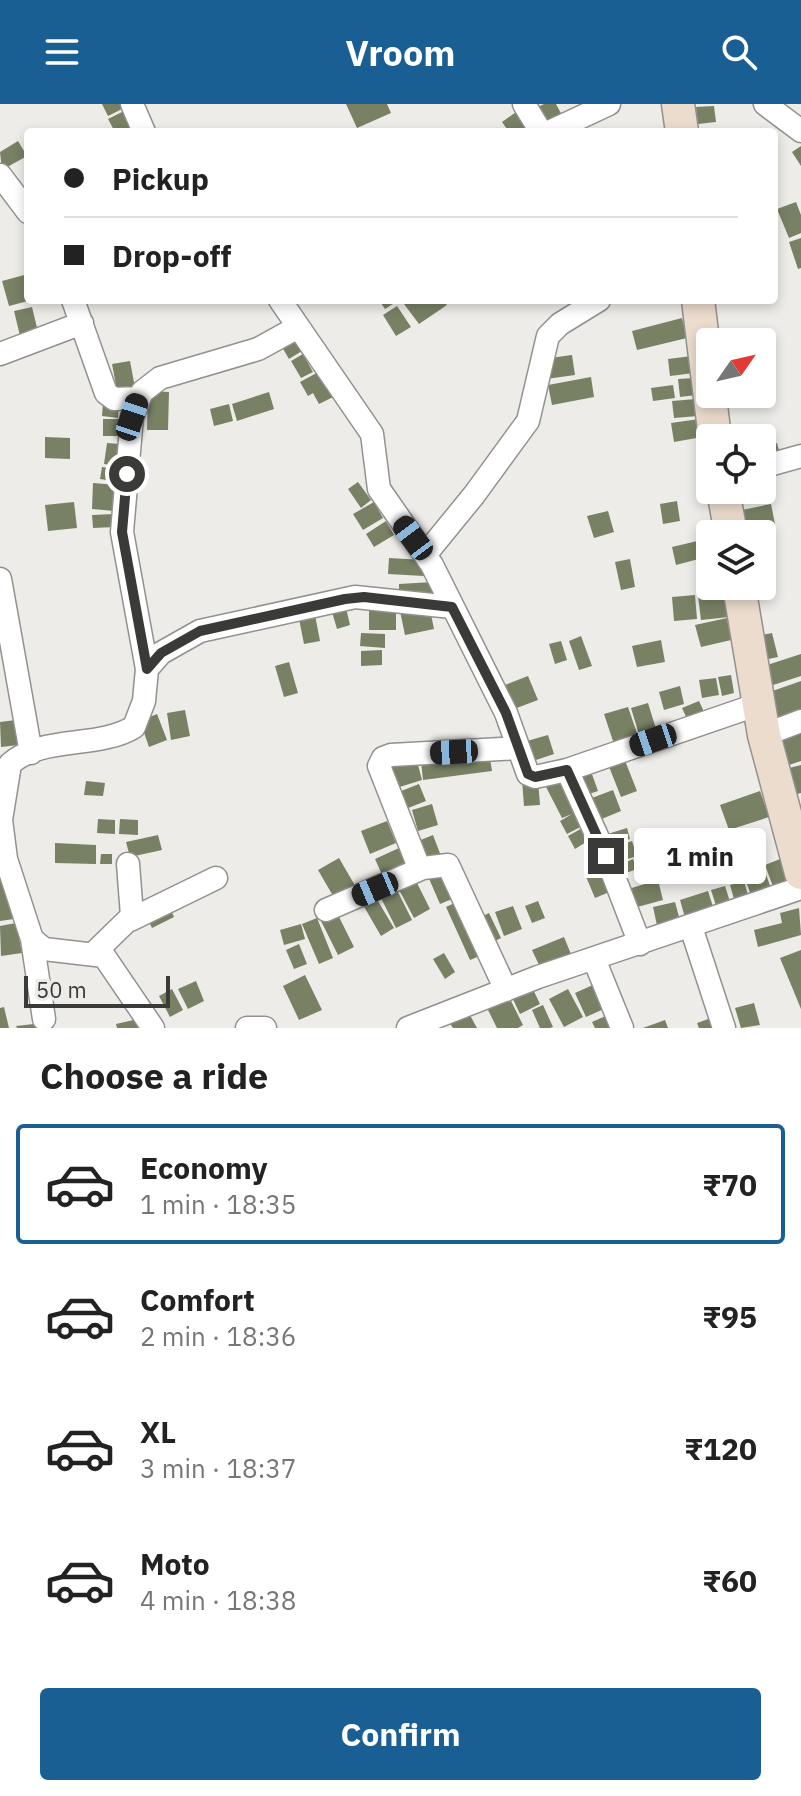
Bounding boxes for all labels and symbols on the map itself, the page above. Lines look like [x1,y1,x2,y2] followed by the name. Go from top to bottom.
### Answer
[696,328,776,408] north arrow
[113,390,151,444] car
[109,456,145,492] route start
[389,512,437,564] car
[626,721,680,759] car
[429,739,479,765] car
[634,828,766,884] callout: 1 min
[588,838,624,874] route end
[348,869,402,909] car
[24,972,170,1008] scale bar

